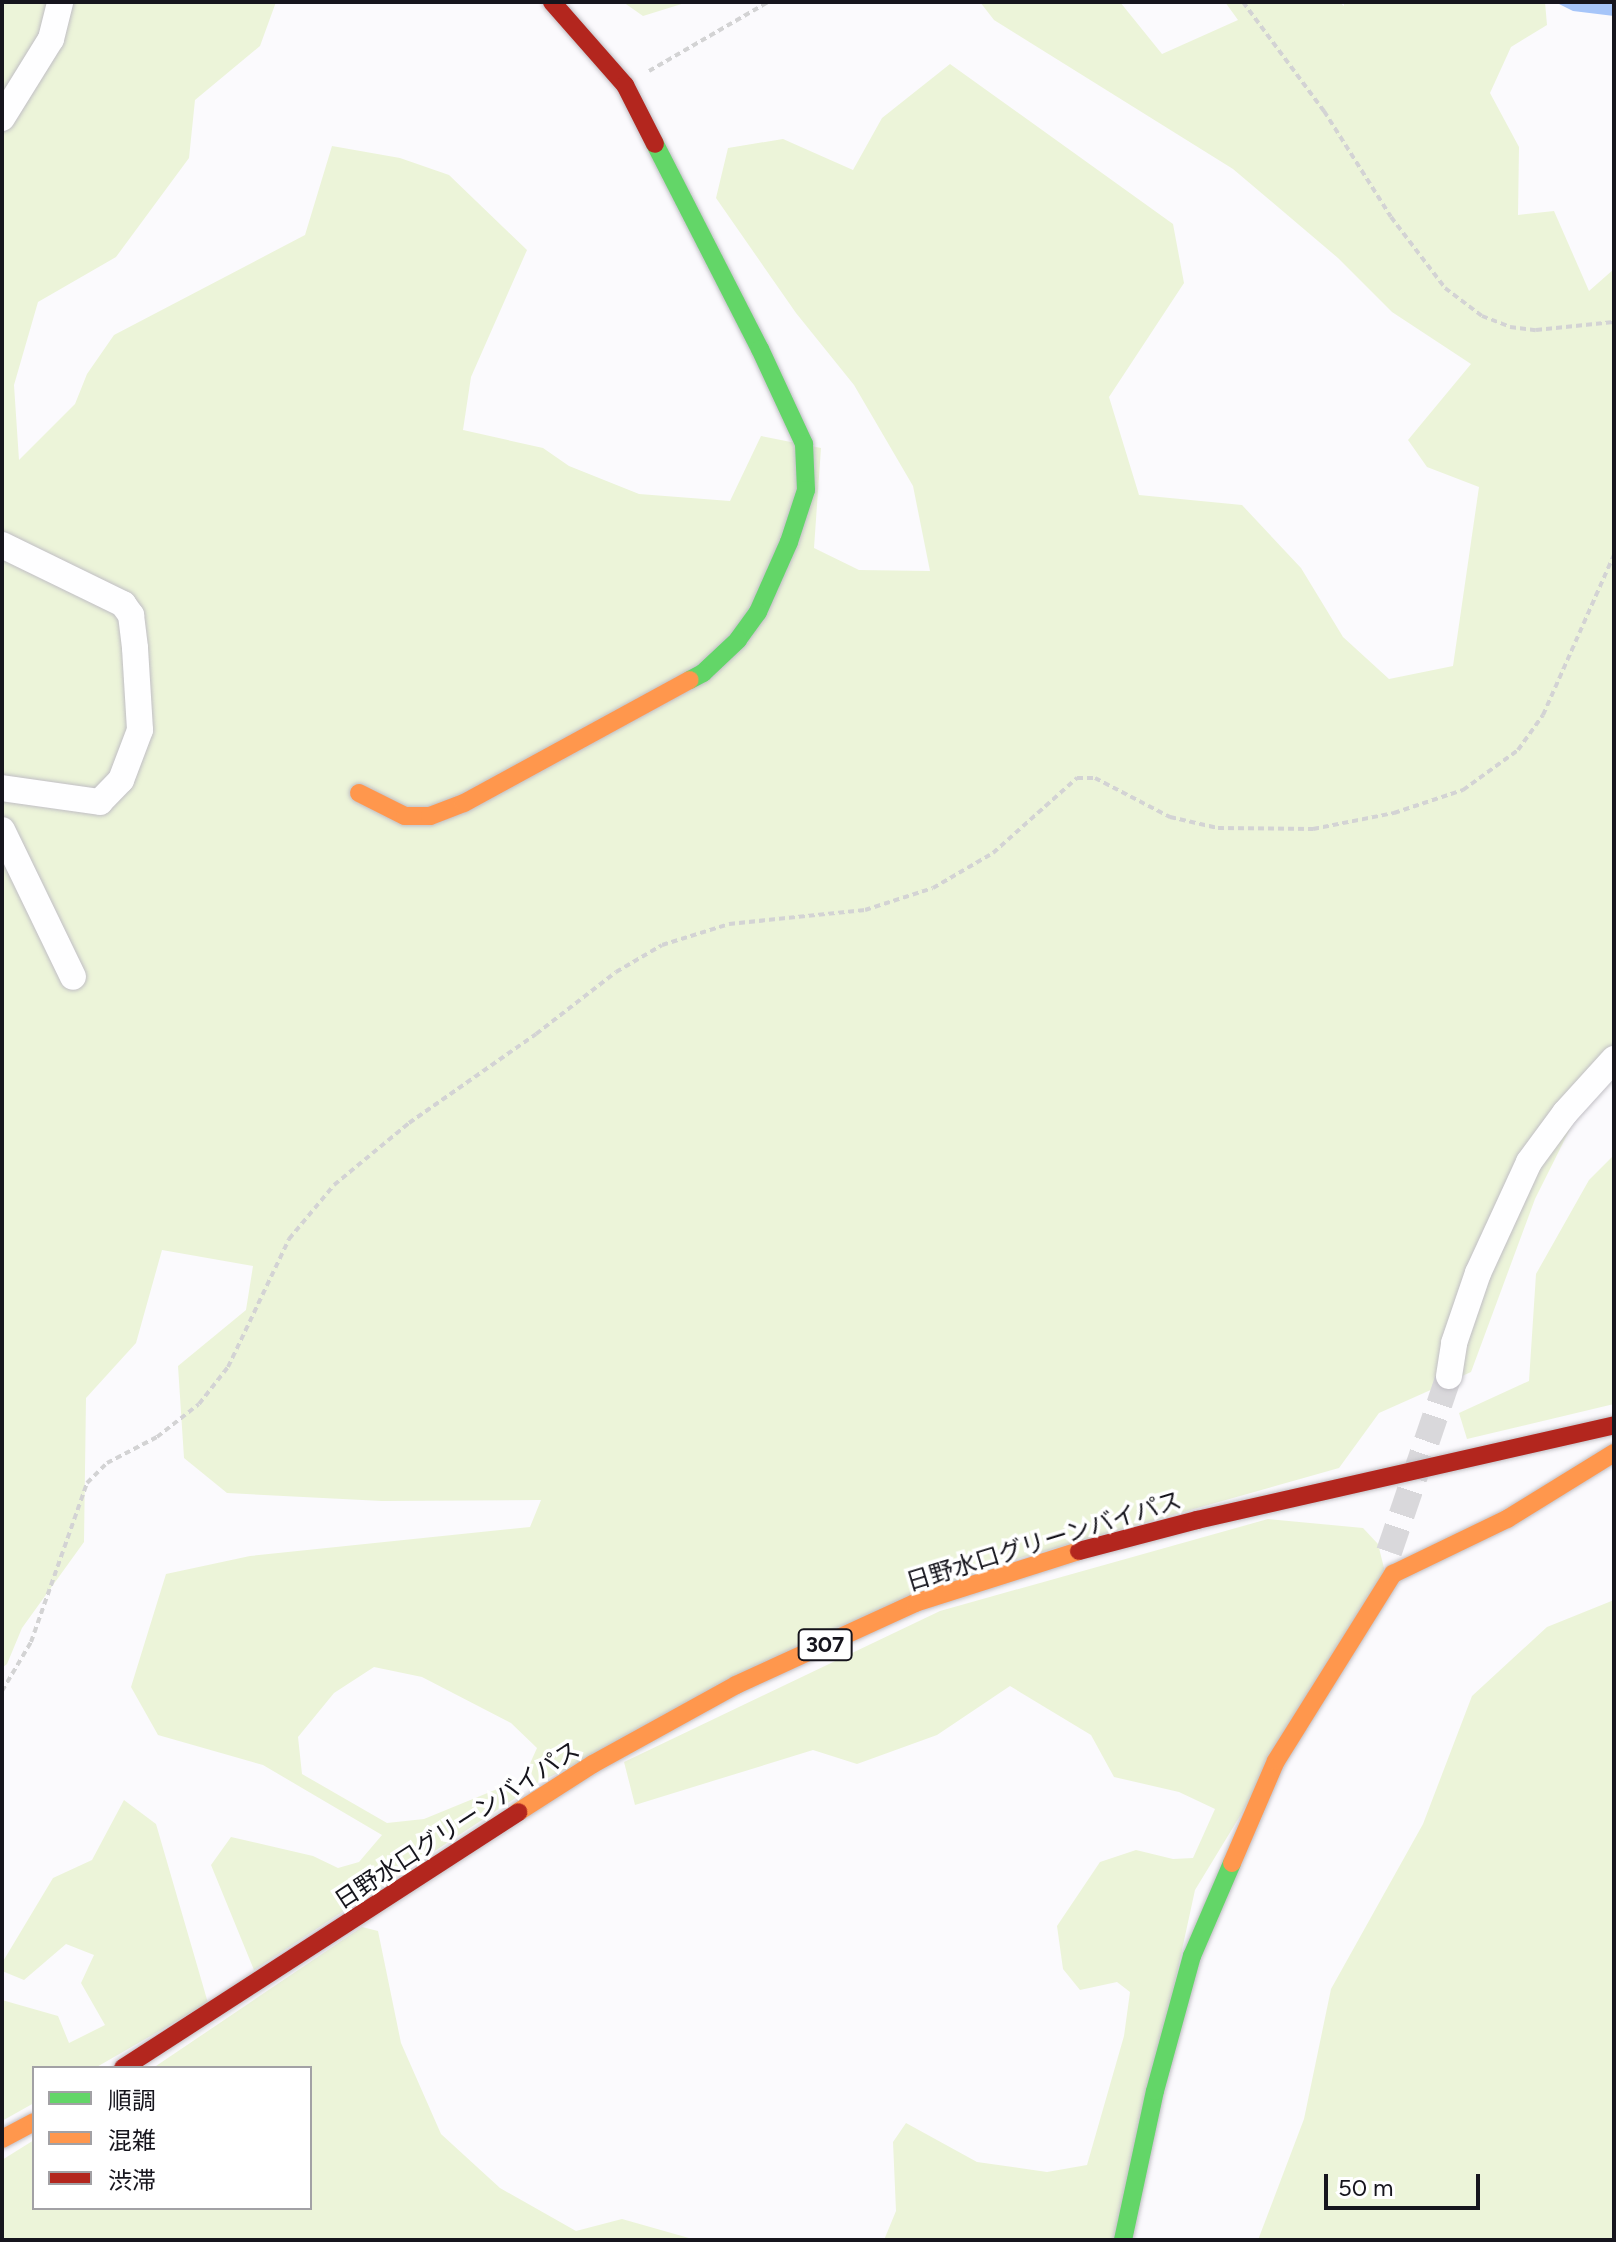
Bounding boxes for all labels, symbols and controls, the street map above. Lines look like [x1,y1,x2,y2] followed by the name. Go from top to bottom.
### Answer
[902,1485,1186,1597] street label: 日野水口グリーンバイパス
[797,1627,853,1663] road number: 307
[328,1734,586,1916] street label: 日野水口グリーンバイパス
[32,2066,312,2210] legend
[108,2086,156,2115] text: 順調
[108,2126,156,2155] text: 混雑
[1328,2158,1484,2208] scale bar
[108,2166,156,2195] text: 渋滞
[1338,2173,1394,2202] text: 50 m

